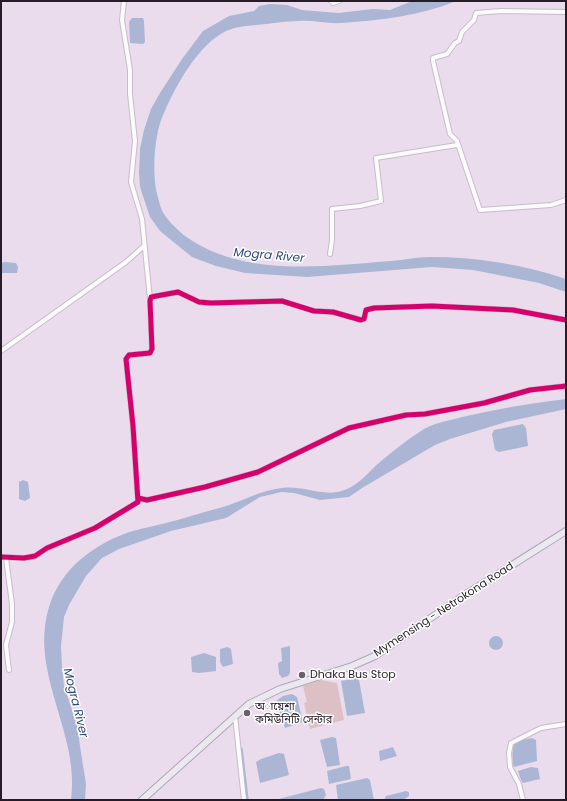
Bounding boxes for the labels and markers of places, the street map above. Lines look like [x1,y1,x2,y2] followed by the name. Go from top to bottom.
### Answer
[310,668,396,682] place label: Dhaka Bus Stop
[297,670,307,680] marker: Dhaka Bus Stop
[255,700,332,726] place label: অায়েশা কমিউনিটি সেন্টার
[242,708,252,718] marker: অায়েশা কমিউনিটি সেন্টার

